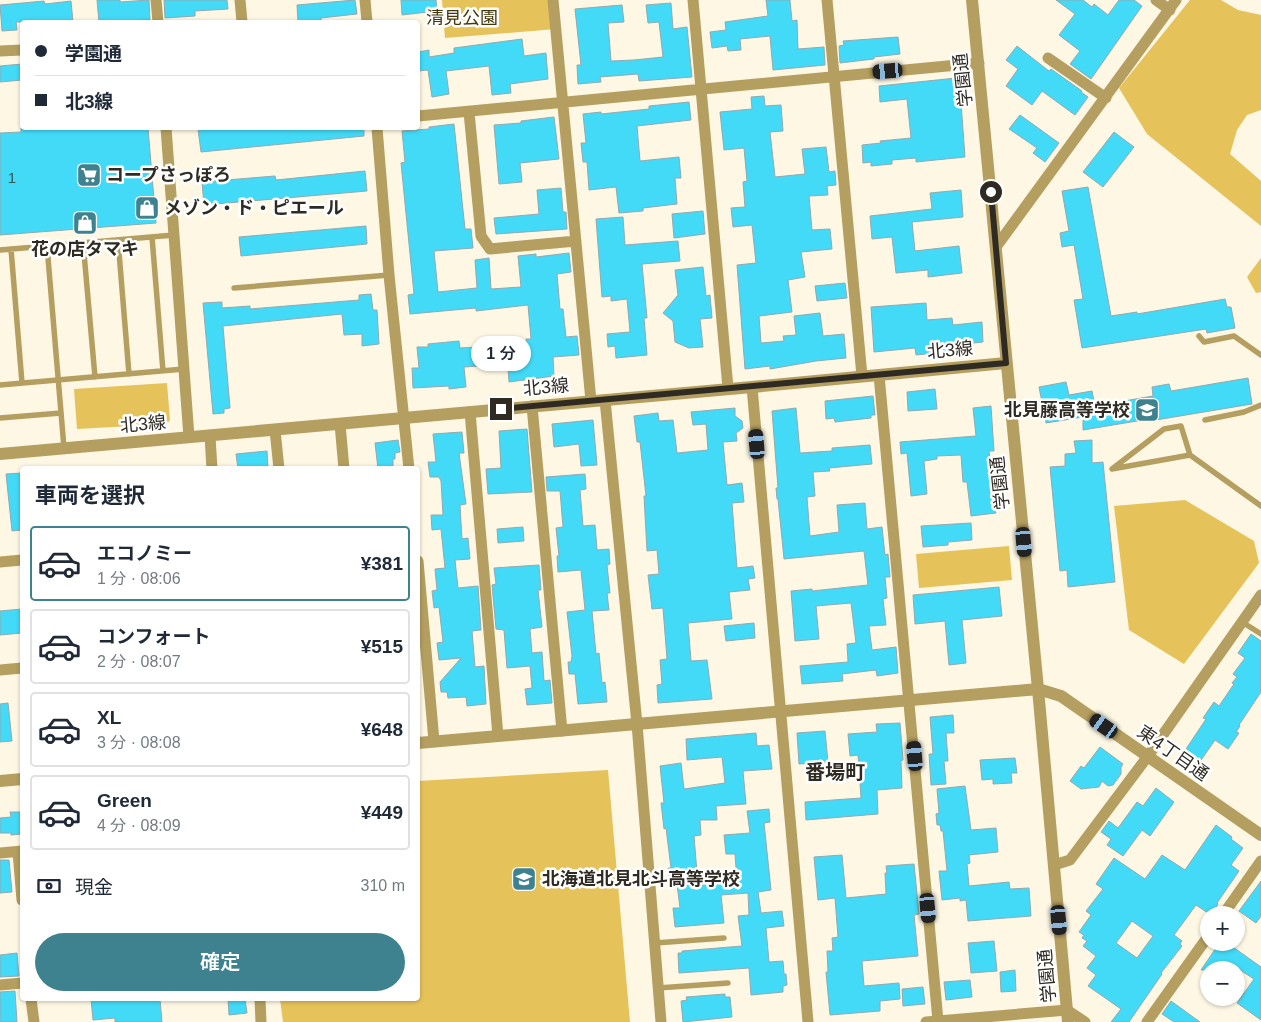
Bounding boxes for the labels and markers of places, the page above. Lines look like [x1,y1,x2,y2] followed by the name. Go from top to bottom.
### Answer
[76,162,102,188] supermarket icon: コープさっぽろ
[106,165,231,185] place label: コープさっぽろ
[134,195,160,221] shop icon: メゾン・ド・ピエール
[164,198,344,218] place label: メゾン・ド・ピエール
[72,210,98,236] shop icon: 花の店タマキ
[31,239,139,259] place label: 花の店タマキ
[1134,397,1160,423] school or university icon: 北見藤高等学校
[1004,400,1130,420] place label: 北見藤高等学校
[511,866,537,892] school or university icon: 北海道北見北斗高等学校
[542,869,740,889] place label: 北海道北見北斗高等学校

